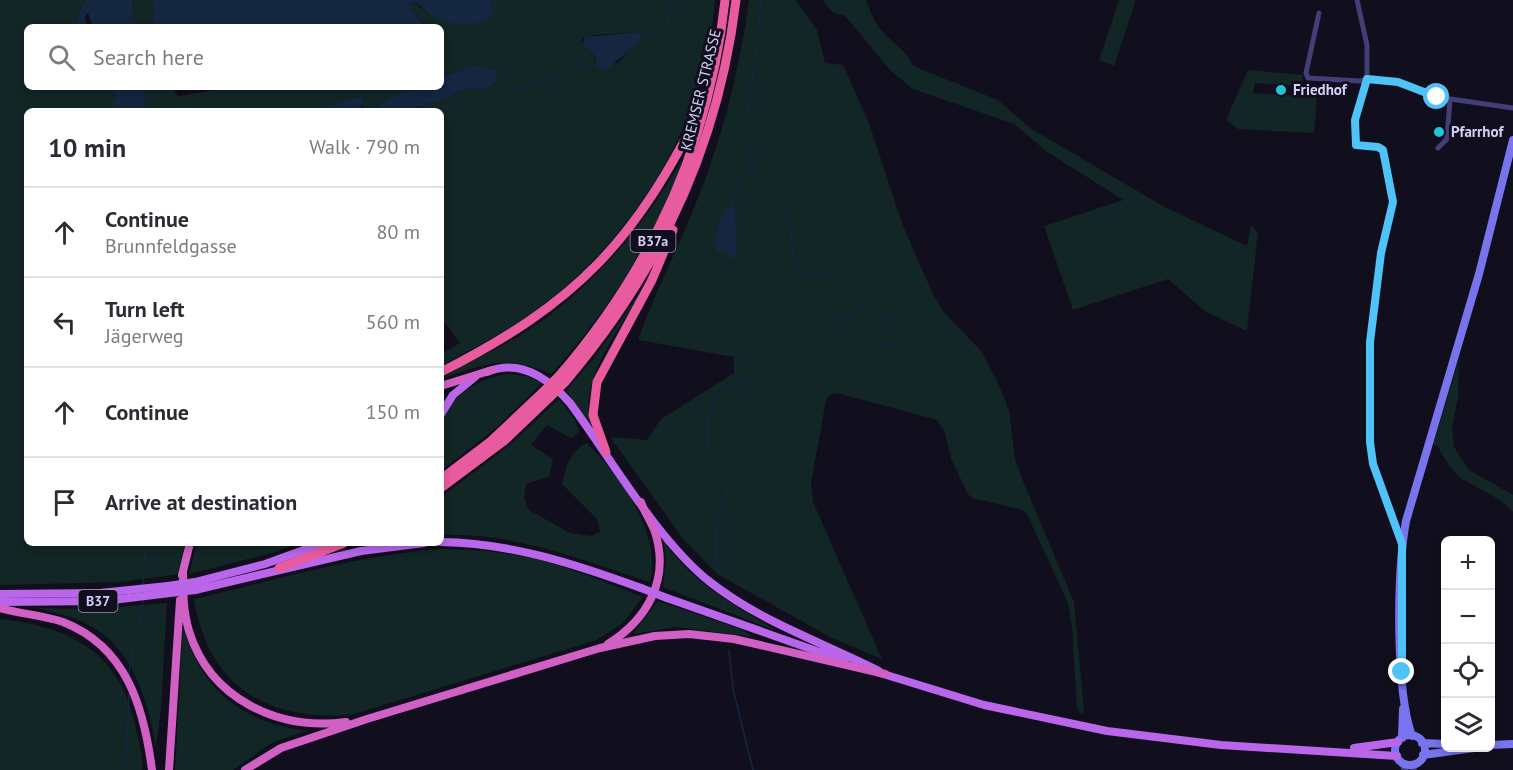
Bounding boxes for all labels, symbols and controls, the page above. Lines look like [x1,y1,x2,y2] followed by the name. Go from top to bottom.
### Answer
[24,24,444,90] search box
[676,27,725,153] street label: KREMSER STRASSE
[45,41,78,74] icon: search
[93,43,204,71] text: Search here
[1293,80,1348,99] place label: Friedhof
[1274,83,1288,97] marker: Friedhof
[1423,83,1449,109] route start
[1451,122,1504,141] place label: Pfarrhof
[1432,125,1446,139] marker: Pfarrhof
[48,131,126,164] text: 10 min
[309,134,420,160] text: Walk · 790 m
[105,205,189,233] text: Continue
[48,216,81,249] icon: ahead
[377,219,420,245] text: 80 m
[630,230,676,252] road number: B37a
[105,233,237,259] text: Brunnfeldgasse
[105,295,185,323] text: Turn left
[48,306,81,339] icon: left
[366,309,420,335] text: 560 m
[105,323,184,349] text: Jägerweg
[48,396,81,429] icon: ahead
[105,398,189,426] text: Continue
[366,399,420,425] text: 150 m
[48,486,81,519] icon: arrive
[105,488,297,516] text: Arrive at destination
[1441,536,1495,752] map controls
[1441,536,1495,590] button: +
[78,590,118,612] road number: B37
[1441,590,1495,644] button: −
[1441,644,1495,698] button: locate
[1388,658,1414,684] route end
[1441,698,1495,752] button: layers

